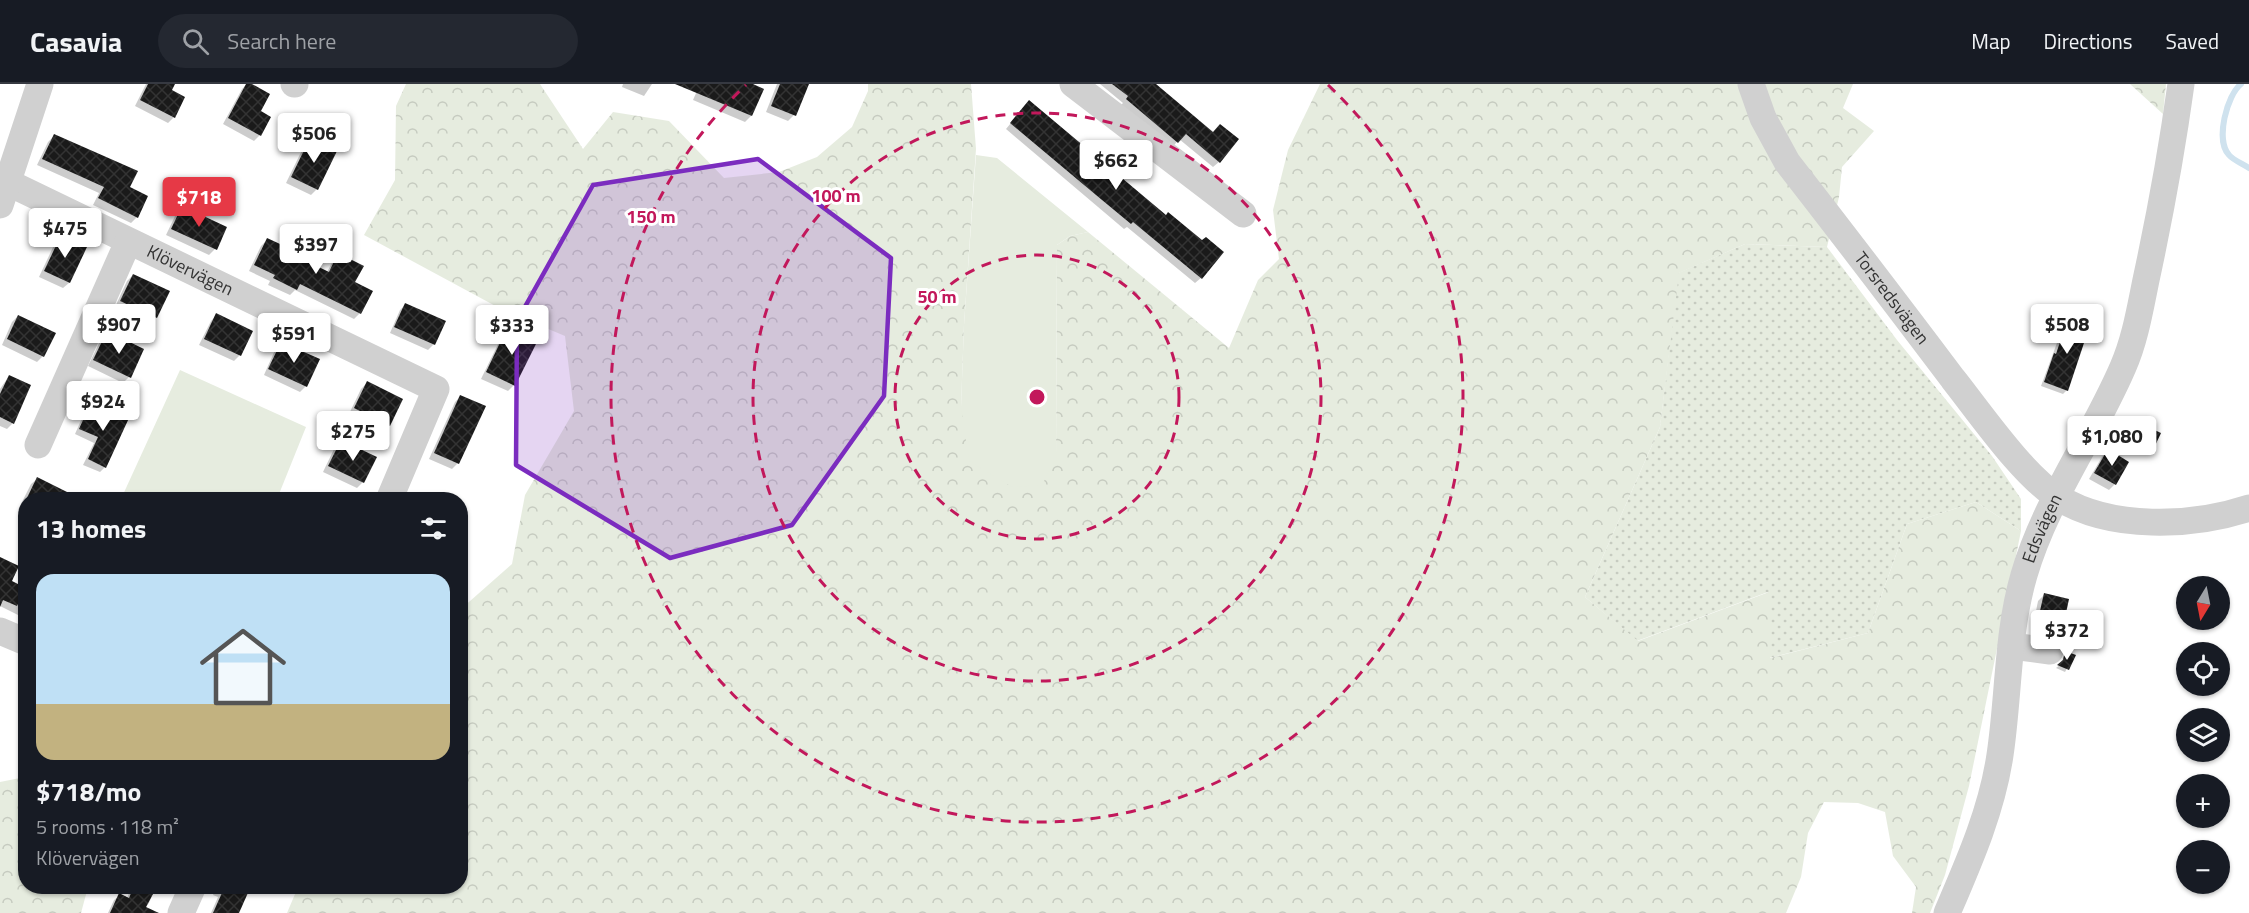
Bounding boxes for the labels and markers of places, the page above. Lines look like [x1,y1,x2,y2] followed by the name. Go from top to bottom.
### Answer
[278,113,350,164] pin: $506
[1080,140,1152,191] pin: $662
[163,177,235,228] pin: $718
[29,208,101,259] pin: $475
[280,224,352,275] pin: $397
[83,304,155,355] pin: $907
[2031,304,2103,355] pin: $508
[476,305,548,356] pin: $333
[258,313,330,364] pin: $591
[67,381,139,432] pin: $924
[1027,387,1047,407] centre of rings
[317,411,389,462] pin: $275
[2063,416,2161,467] pin: $1,080
[2031,610,2103,661] pin: $372

